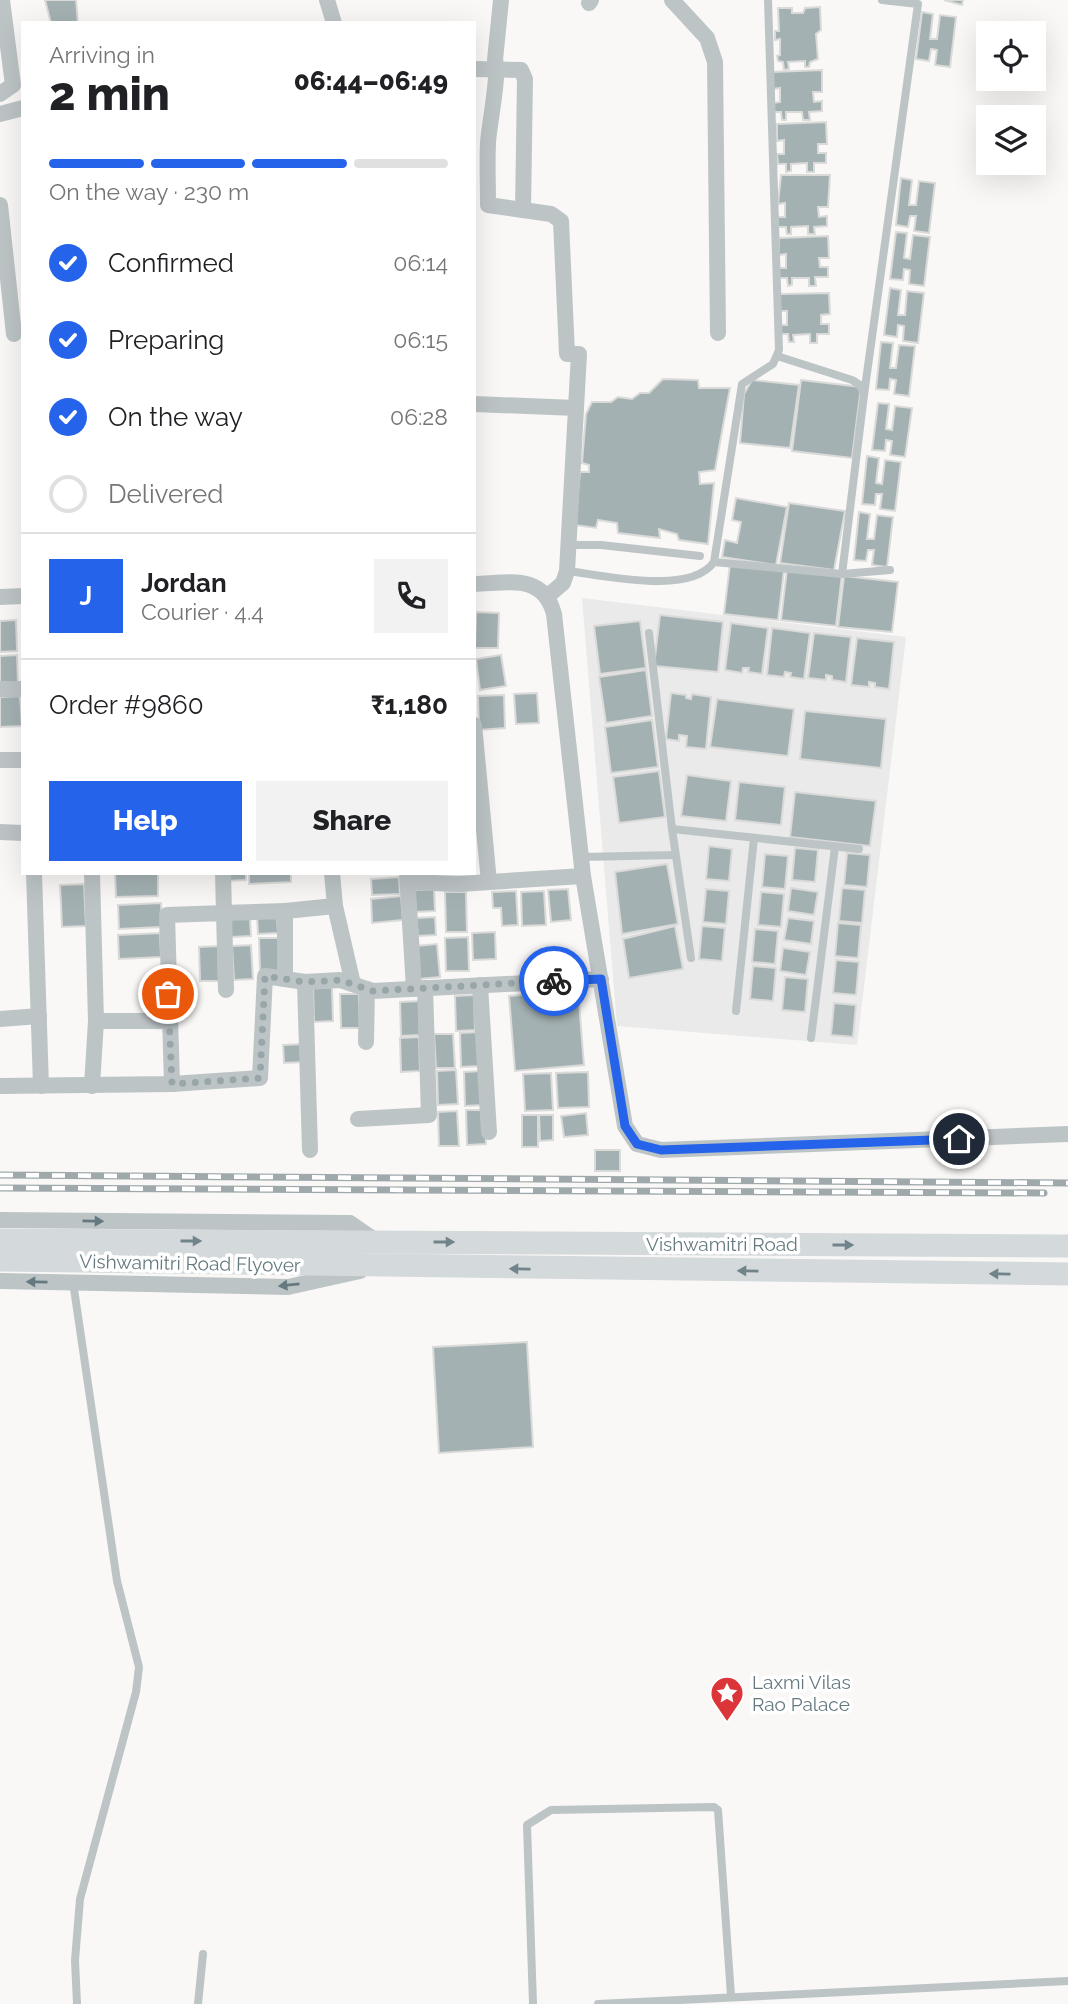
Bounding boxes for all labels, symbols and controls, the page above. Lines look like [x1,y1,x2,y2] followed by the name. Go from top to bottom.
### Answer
[976,21,1046,175] map controls
[976,21,1046,91] button: locate
[49,41,155,68] text: Arriving in
[294,66,448,96] text: 06:44–06:49
[49,67,170,121] text: 2 min
[976,105,1046,175] button: layers
[49,178,249,205] text: On the way · 230 m
[49,244,87,282] icon: check
[108,248,234,278] text: Confirmed
[393,249,448,276] text: 06:14
[49,321,87,359] icon: check
[108,325,224,355] text: Preparing
[393,326,448,353] text: 06:15
[49,398,87,436] icon: check
[108,402,243,432] text: On the way
[390,403,448,430] text: 06:28
[108,479,223,509] text: Delivered
[374,559,448,633] button: phone
[141,568,227,598] text: Jordan
[80,581,92,611] text: J
[141,598,264,625] text: Courier · 4.4
[49,690,204,720] text: Order #9860
[371,690,448,720] text: ₹1,180
[49,781,242,861] button: Help
[256,781,448,861] button: Share
[519,946,589,1016] courier
[535,962,573,1000] icon: bike
[138,964,198,1024] pin
[149,975,187,1013] icon: bag
[929,1109,989,1169] pin
[940,1120,978,1158] icon: home
[82,1215,104,1227] one-way arrow
[646,1233,798,1255] street label: Vishwamitri Road
[180,1235,202,1247] one-way arrow
[433,1236,455,1248] one-way arrow
[832,1239,854,1250] one-way arrow
[79,1250,301,1276] street label: Vishwamitri Road Flyover
[509,1263,531,1274] one-way arrow
[737,1265,759,1277] one-way arrow
[989,1268,1011,1279] one-way arrow
[26,1276,48,1288] one-way arrow
[278,1280,300,1291] one-way arrow
[752,1671,851,1715] place label: Laxmi Vilas Rao Palace
[708,1674,746,1723] place icon: Laxmi Vilas Rao Palace

